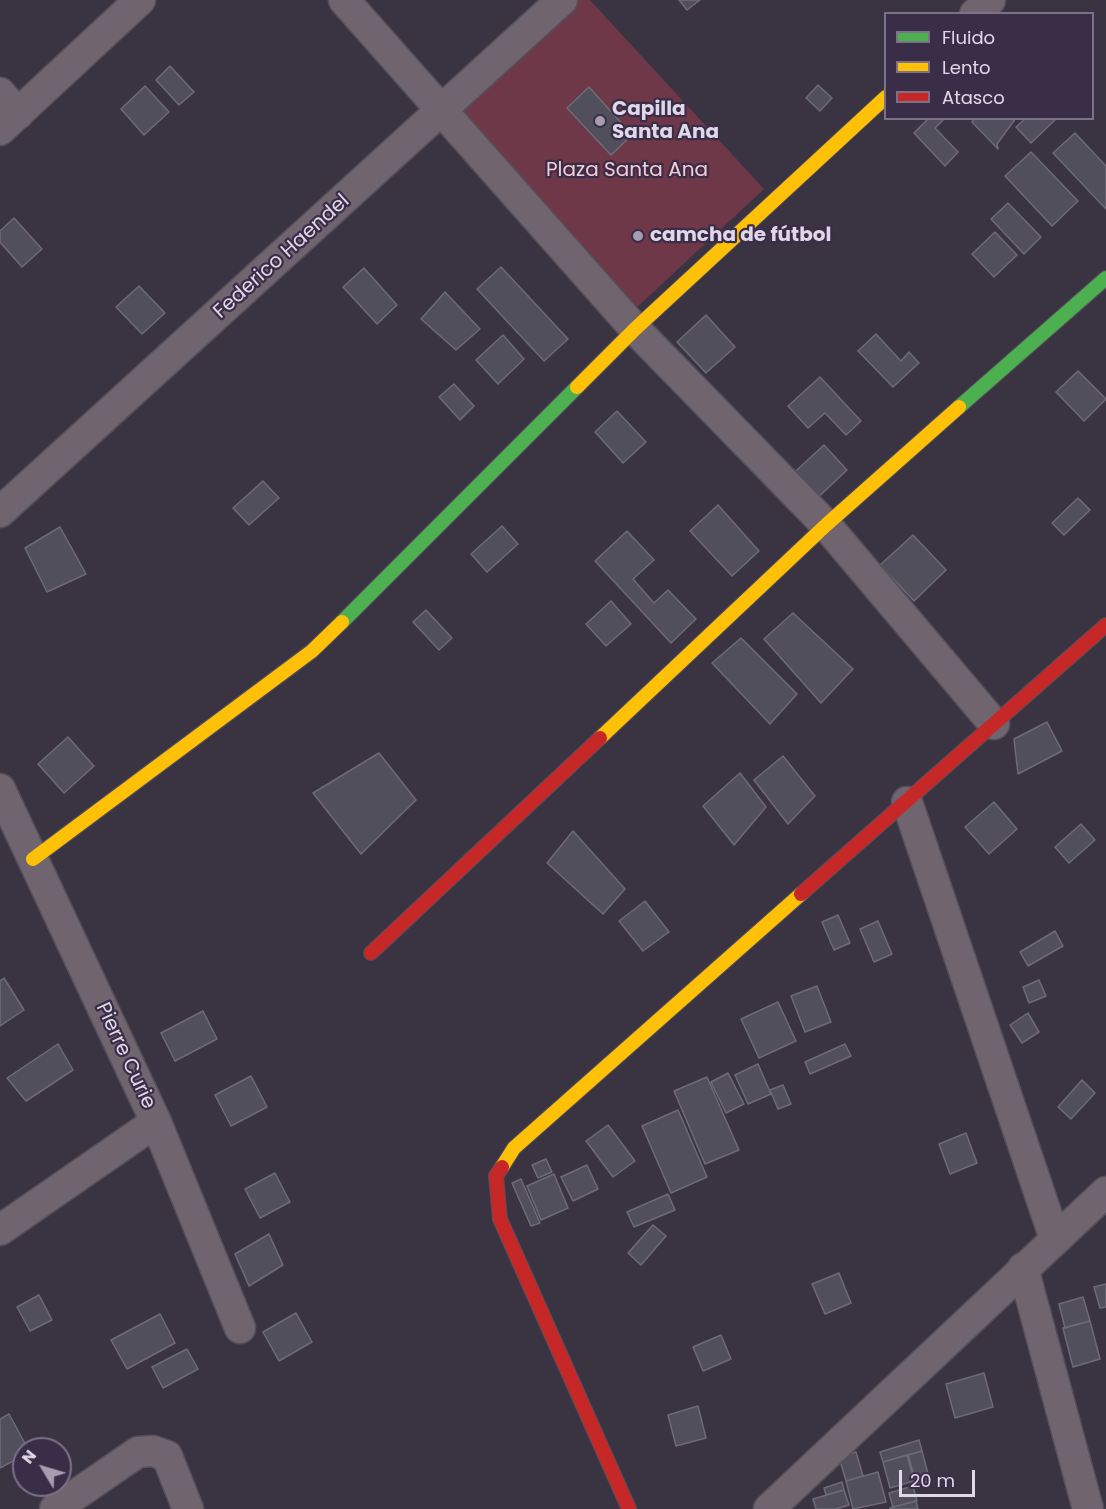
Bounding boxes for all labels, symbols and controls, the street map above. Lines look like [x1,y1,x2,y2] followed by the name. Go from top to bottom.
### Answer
[884,12,1094,120] legend
[942,25,995,50] text: Fluido
[942,55,991,80] text: Lento
[942,85,1005,110] text: Atasco
[612,98,719,145] place label: Capilla Santa Ana
[593,114,607,128] marker: Capilla Santa Ana
[546,159,708,183] park label: Plaza Santa Ana
[209,190,355,324] street label: Federico Haendel
[650,224,831,248] place label: camcha de fútbol
[631,229,645,243] marker: camcha de fútbol
[90,999,160,1113] street label: Pierre Curie
[12,1437,72,1497] north arrow
[16,1445,42,1469] text: N
[902,1458,978,1496] scale bar
[910,1468,955,1493] text: 20 m

